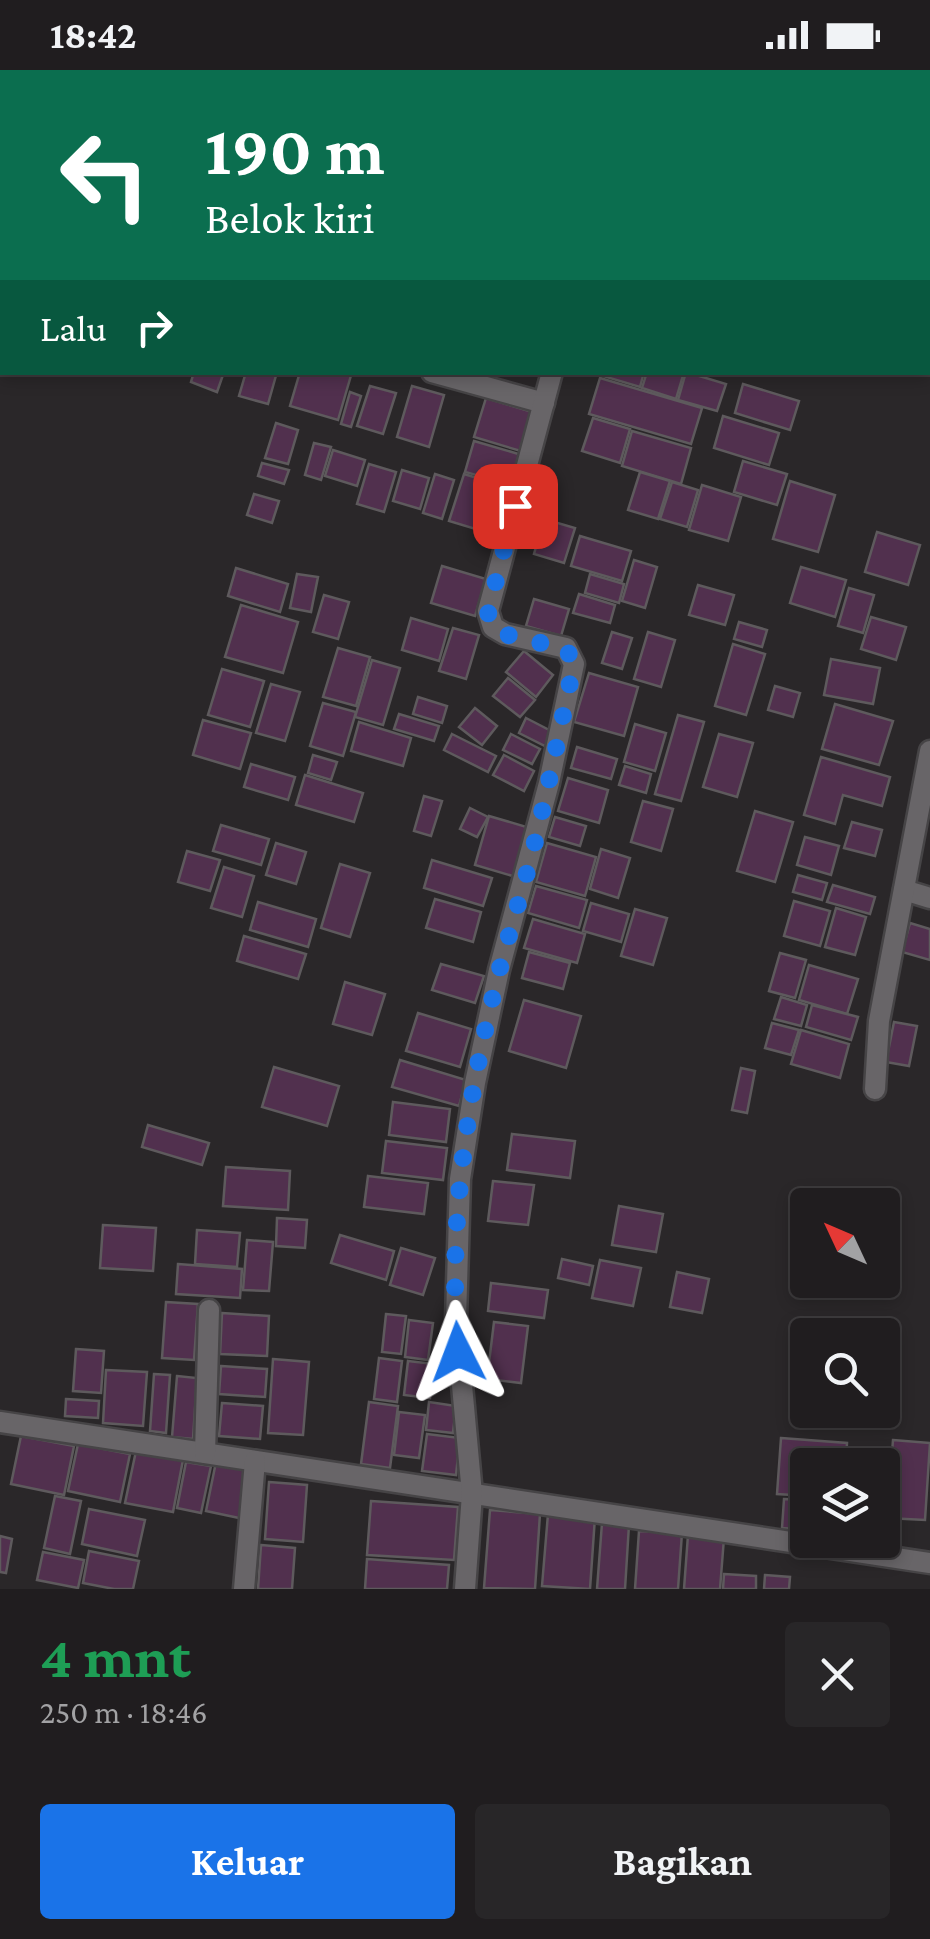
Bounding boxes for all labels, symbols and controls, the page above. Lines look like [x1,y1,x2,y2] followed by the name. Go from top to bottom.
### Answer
[50,14,136,56] text: 18:42
[40,110,170,240] icon: left
[205,111,385,189] text: 190 m
[205,193,375,243] text: Belok kiri
[127,300,182,355] icon: right
[40,307,107,349] text: Lalu
[473,464,558,549] pin
[488,479,543,534] icon: arrive
[790,1188,900,1298] north arrow
[790,1188,900,1558] map controls
[406,1300,510,1404] position arrow
[790,1318,900,1428] button: search
[790,1448,900,1558] button: layers
[785,1622,890,1727] button: close
[40,1623,191,1690] text: 4 mnt
[40,1694,208,1730] text: 250 m · 18:46
[40,1804,455,1919] button: Keluar
[475,1804,890,1919] button: Bagikan

